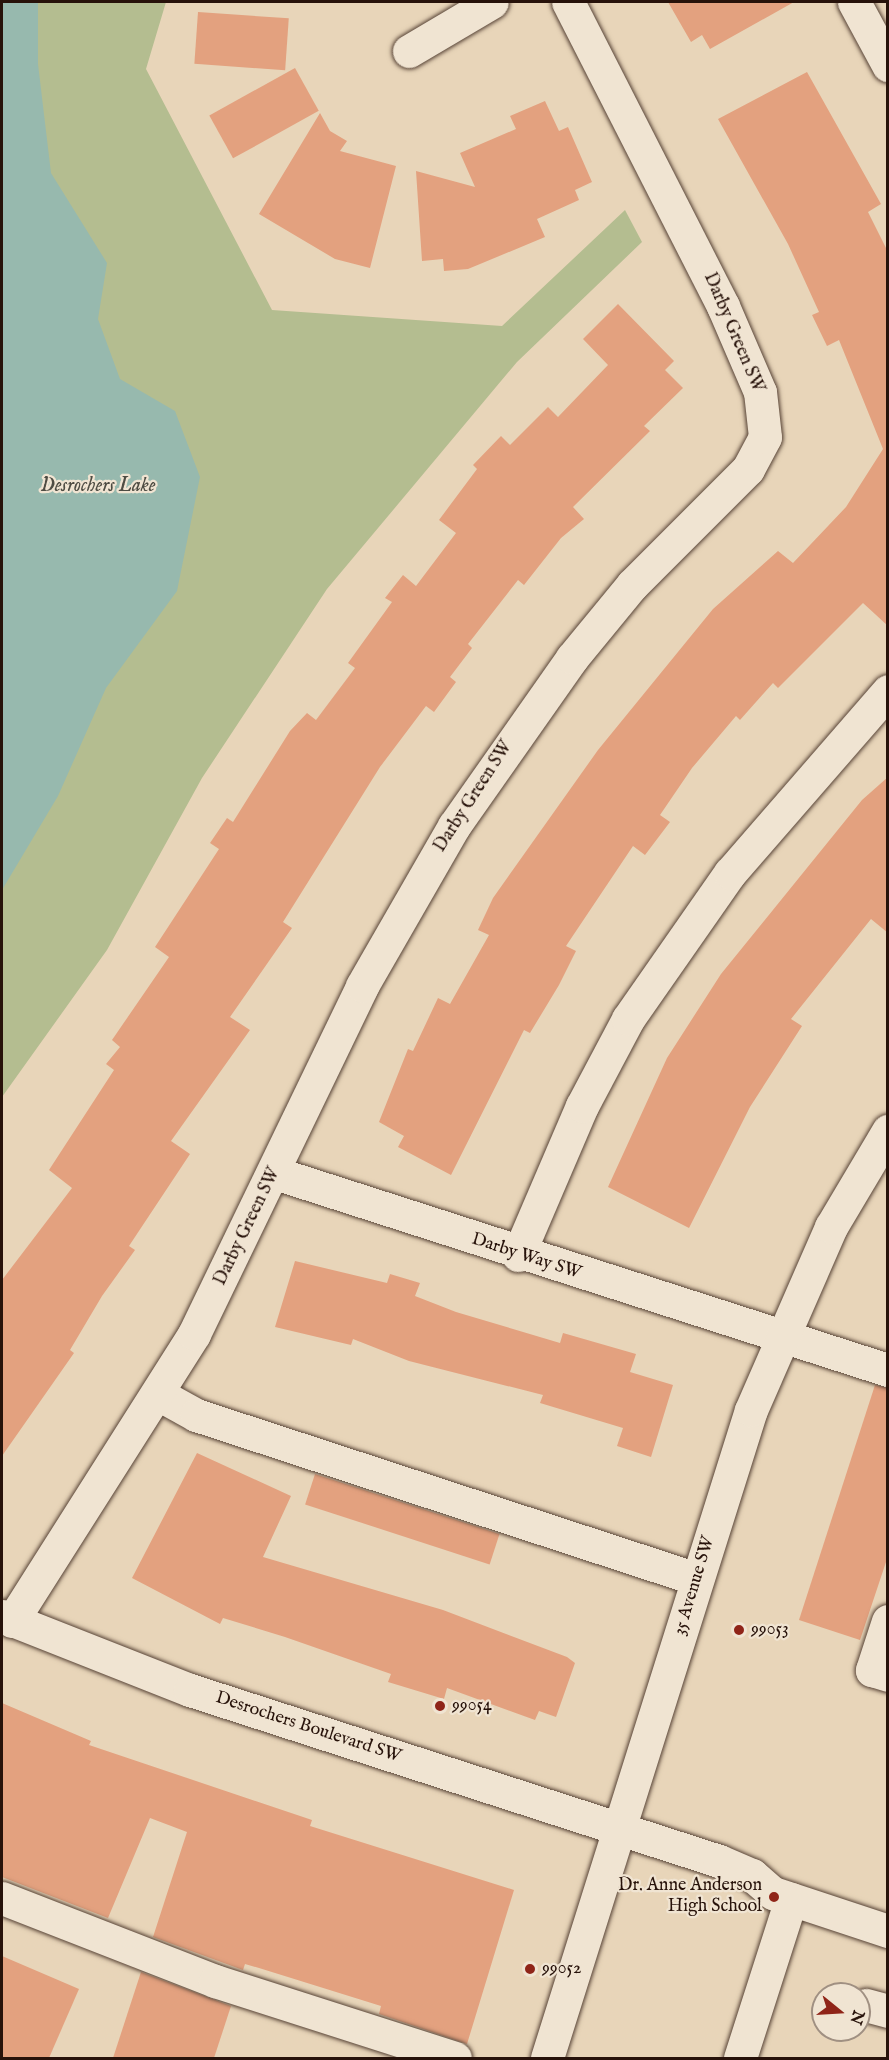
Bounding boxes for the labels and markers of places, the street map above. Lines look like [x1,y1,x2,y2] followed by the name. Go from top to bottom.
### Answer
[751,1619,789,1641] place label: 99053
[732,1623,746,1637] marker: 99053
[452,1695,492,1717] place label: 99054
[433,1699,447,1713] marker: 99054
[618,1876,762,1918] place label: Dr. Anne Anderson High School
[767,1890,781,1904] marker: Dr. Anne Anderson High School
[542,1958,581,1980] place label: 99052
[523,1962,537,1976] marker: 99052

